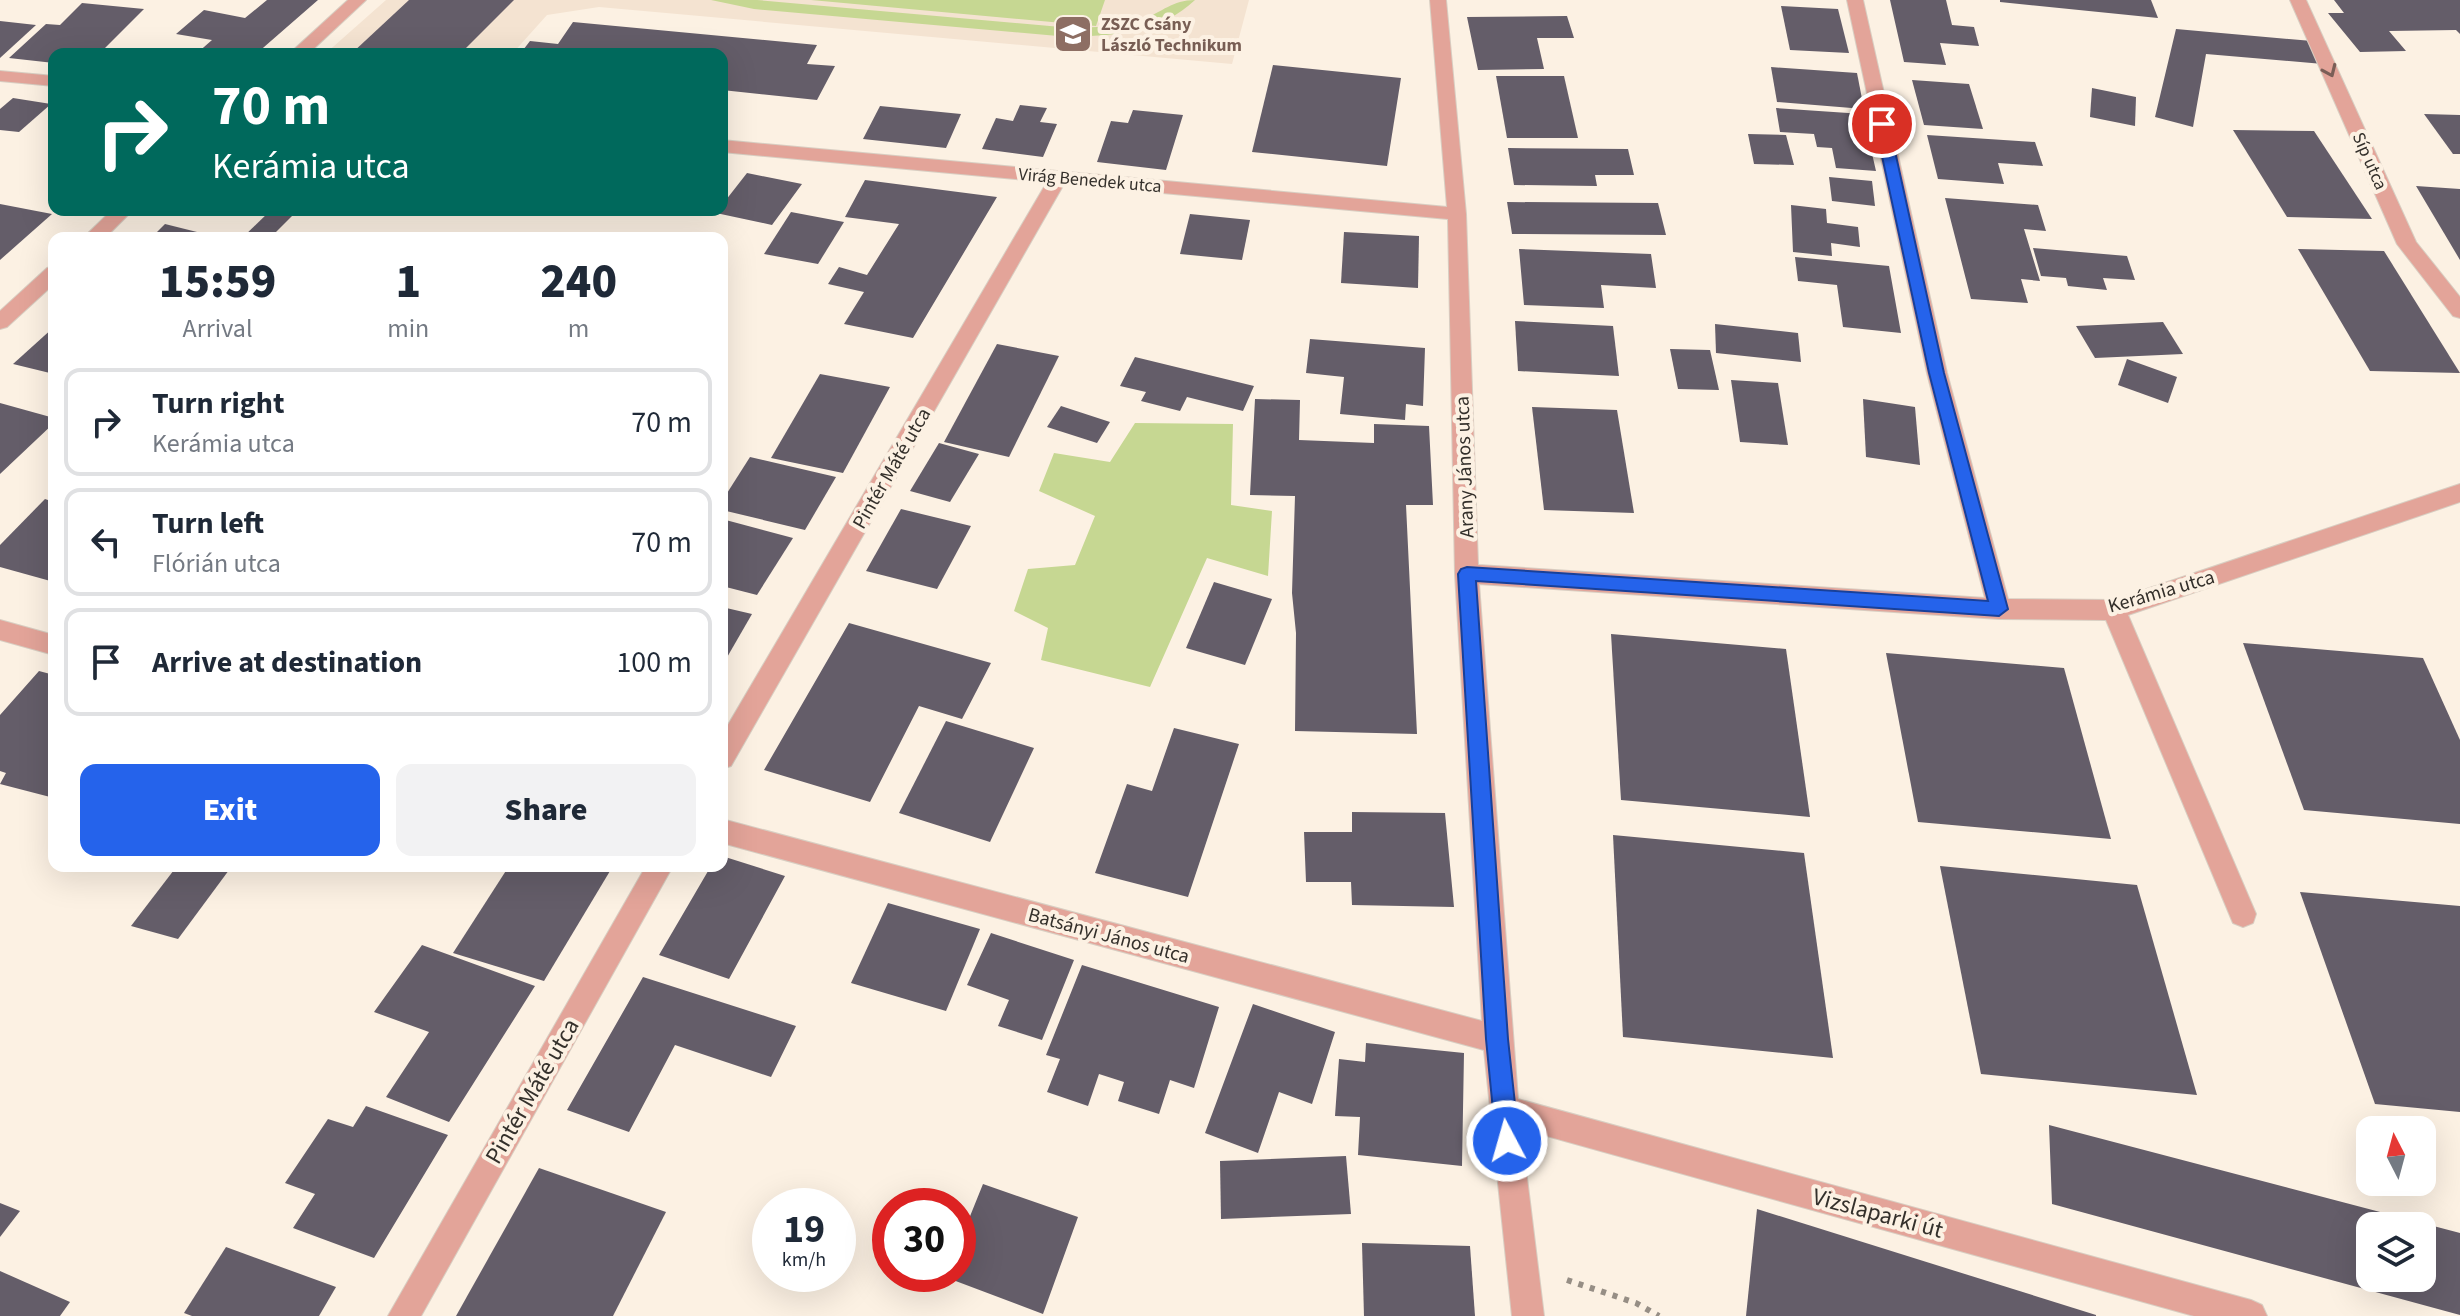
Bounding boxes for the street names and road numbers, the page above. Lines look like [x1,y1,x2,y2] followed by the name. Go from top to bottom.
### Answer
[2346,129,2393,194] street label: Síp utca
[1017,162,1163,199] street label: Virág Benedek utca
[1449,396,1481,538] street label: Arany János utca
[846,403,938,534] street label: Pintér Máté utca
[2105,563,2218,621] street label: Kerámia utca
[1025,901,1193,971] street label: Batsányi János utca
[477,1012,588,1170] street label: Pintér Máté utca
[1809,1179,1947,1248] street label: Vizslaparki út

